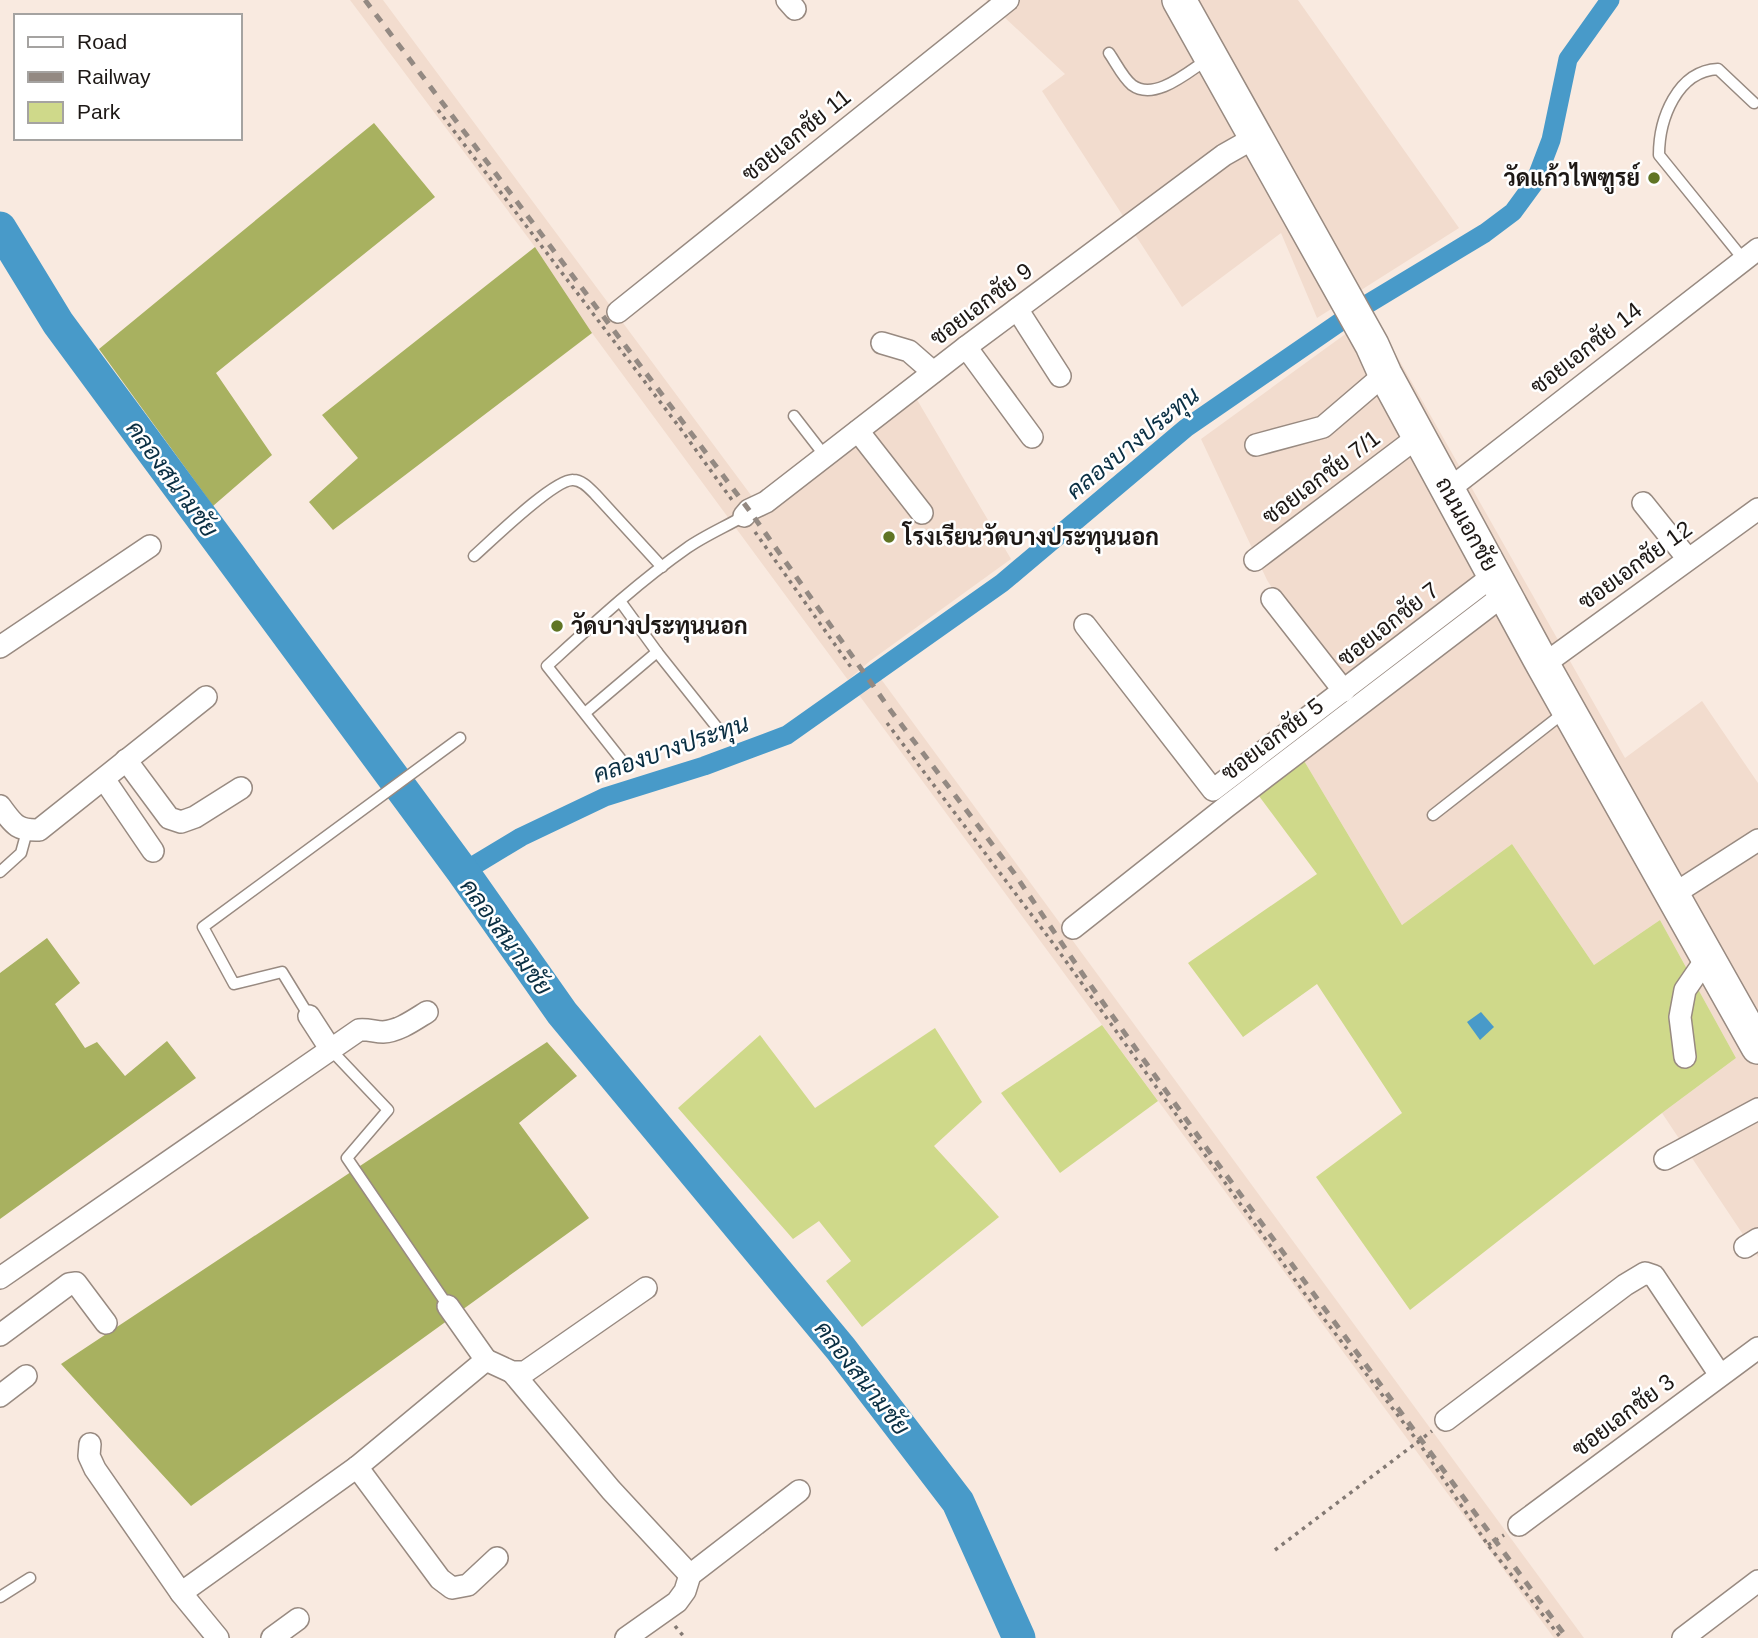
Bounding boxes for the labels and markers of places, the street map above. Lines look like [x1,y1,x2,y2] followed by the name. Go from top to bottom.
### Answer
[1504,162,1641,194] place label: วัดแก้วไพฑูรย์
[1646,170,1662,186] marker: วัดแก้วไพฑูรย์
[901,521,1159,554] place label: โรงเรียนวัดบางประทุนนอก
[881,529,897,545] marker: โรงเรียนวัดบางประทุนนอก
[571,611,748,643] place label: วัดบางประทุนนอก
[549,618,565,634] marker: วัดบางประทุนนอก

